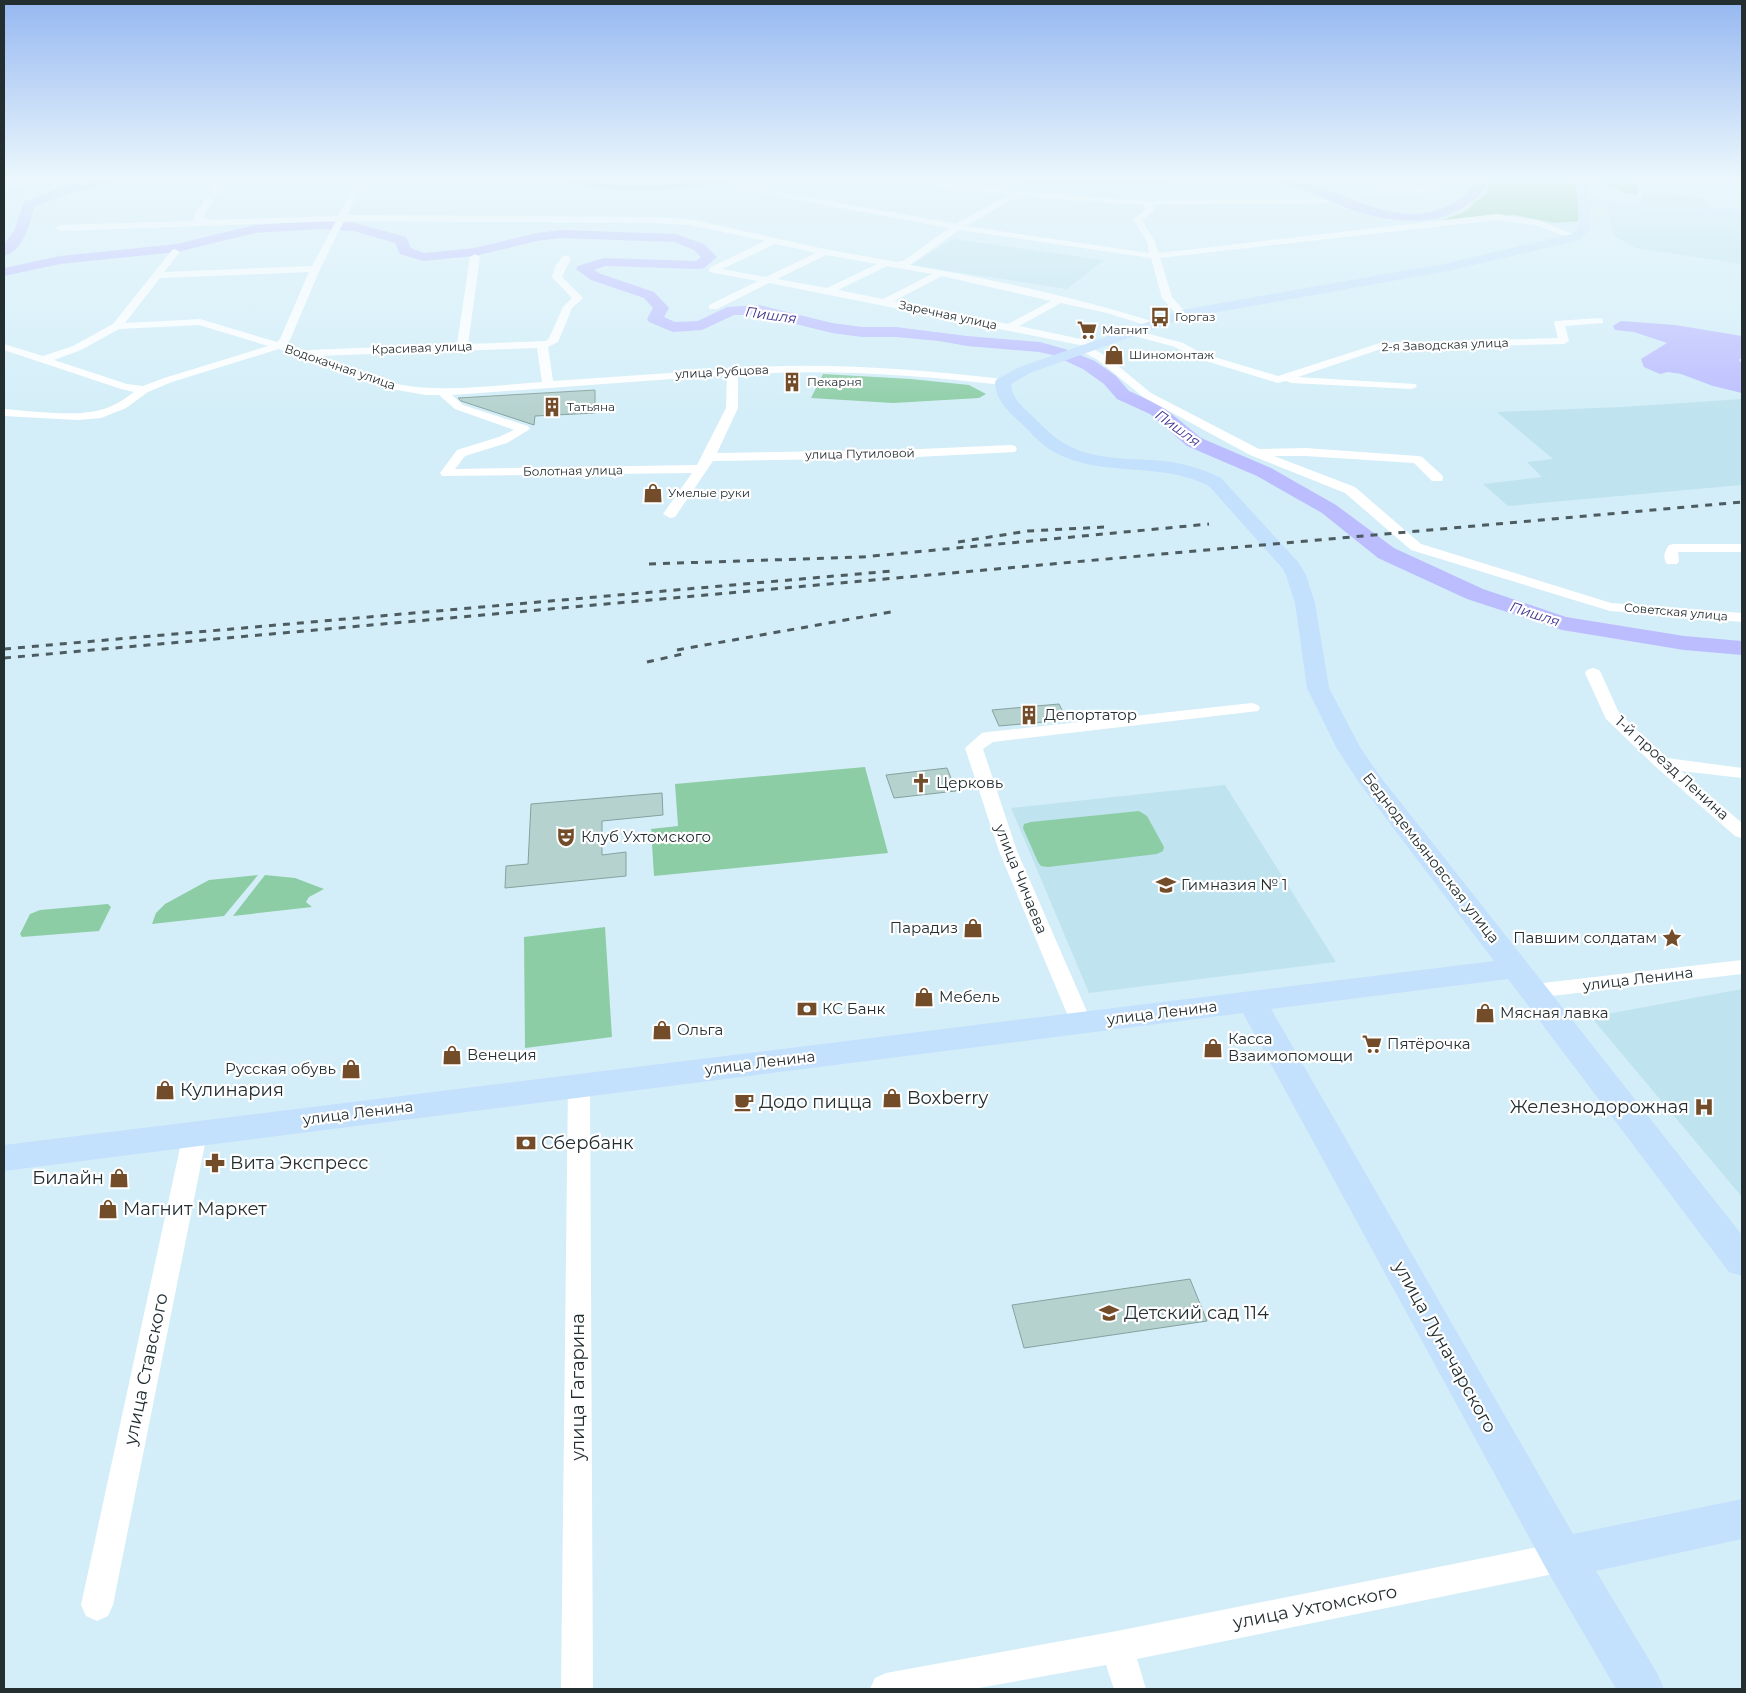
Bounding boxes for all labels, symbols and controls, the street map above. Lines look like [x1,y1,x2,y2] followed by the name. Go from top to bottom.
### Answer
[898,297,999,332] street label: Заречная улица
[744,303,798,327] water label: Пишля
[1149,306,1171,328] bus stop icon: Горгаз
[1175,309,1215,324] place label: Горгаз
[1076,319,1098,341] supermarket icon: Магнит
[1102,322,1149,337] place label: Магнит
[1381,335,1509,354] street label: 2-я Заводская улица
[371,338,473,357] street label: Красивая улица
[283,341,397,393] street label: Водокачная улица
[1103,344,1125,366] shop icon: Шиномонтаж
[1129,347,1214,362] place label: Шиномонтаж
[674,362,769,381] street label: улица Рубцова
[781,371,803,393] building icon: Пекарня
[807,374,862,389] place label: Пекарня
[541,396,563,418] building icon: Татьяна
[567,399,615,414] place label: Татьяна
[1152,406,1204,450] water label: Пишля
[804,445,915,462] street label: улица Путиловой
[523,462,623,479] street label: Болотная улица
[642,482,664,504] shop icon: Умелые руки
[668,485,750,500] place label: Умелые руки
[1508,597,1562,631] water label: Пишля
[1623,599,1729,624] street label: Советская улица
[1018,704,1040,726] building icon: Депортатор
[1044,705,1137,724] place label: Депортатор
[1611,711,1733,824] street label: 1-й проезд Ленина
[1359,768,1504,947] street label: Беднодемьяновская улица
[910,772,932,794] church icon: Церковь
[936,773,1003,792] place label: Церковь
[990,820,1052,936] street label: улица Чичаева
[555,826,577,848] theatre icon: Клуб Ухтомского
[581,827,711,846] place label: Клуб Ухтомского
[1155,874,1177,896] school or university icon: Гимназия № 1
[1181,875,1288,894] place label: Гимназия № 1
[962,917,984,939] shop icon: Парадиз
[890,918,958,937] place label: Парадиз
[1661,927,1683,949] place icon: Павшим солдатам
[1513,928,1657,947] place label: Павшим солдатам
[1581,962,1694,995] street label: улица Ленина
[913,986,935,1008] shop icon: Мебель
[939,987,1000,1006] place label: Мебель
[1105,996,1218,1029] street label: улица Ленина
[796,998,818,1020] bank icon: КС Банк
[822,999,886,1018] place label: КС Банк
[1474,1002,1496,1024] shop icon: Мясная лавка
[1500,1003,1609,1022] place label: Мясная лавка
[651,1019,673,1041] shop icon: Ольга
[677,1020,723,1039] place label: Ольга
[1228,1029,1353,1065] place label: Касса Взаимопомощи
[1361,1033,1383,1055] supermarket icon: Пятёрочка
[1387,1034,1471,1053] place label: Пятёрочка
[1202,1037,1224,1059] shop icon: Касса Взаимопомощи
[441,1044,463,1066] shop icon: Венеция
[467,1045,537,1064] place label: Венеция
[703,1046,816,1079] street label: улица Ленина
[340,1058,362,1080] shop icon: Русская обувь
[225,1059,336,1078] place label: Русская обувь
[154,1079,176,1101] shop icon: Кулинария
[180,1079,284,1101] place label: Кулинария
[881,1087,903,1109] shop icon: Boxberry
[907,1087,988,1109] place label: Boxberry
[733,1091,755,1113] cafe icon: Додо пицца
[759,1091,872,1113] place label: Додо пицца
[301,1096,414,1129] street label: улица Ленина
[1510,1096,1689,1118] place label: Железнодорожная
[1693,1096,1715,1118] hospital icon: Железнодорожная
[515,1132,537,1154] bank icon: Сбербанк
[541,1132,634,1154] place label: Сбербанк
[204,1152,226,1174] pharmacy icon: Вита Экспресс
[230,1152,368,1174] place label: Вита Экспресс
[32,1167,104,1189] place label: Билайн
[108,1167,130,1189] shop icon: Билайн
[97,1198,119,1220] shop icon: Магнит Маркет
[123,1198,267,1220] place label: Магнит Маркет
[1388,1257,1501,1437] street label: улица Луначарского
[119,1291,173,1448] street label: улица Ставского
[1098,1302,1120,1324] school or university icon: Детский сад 114
[1124,1302,1269,1324] place label: Детский сад 114
[567,1313,589,1462] street label: улица Гагарина
[1230,1580,1399,1634] street label: улица Ухтомского

